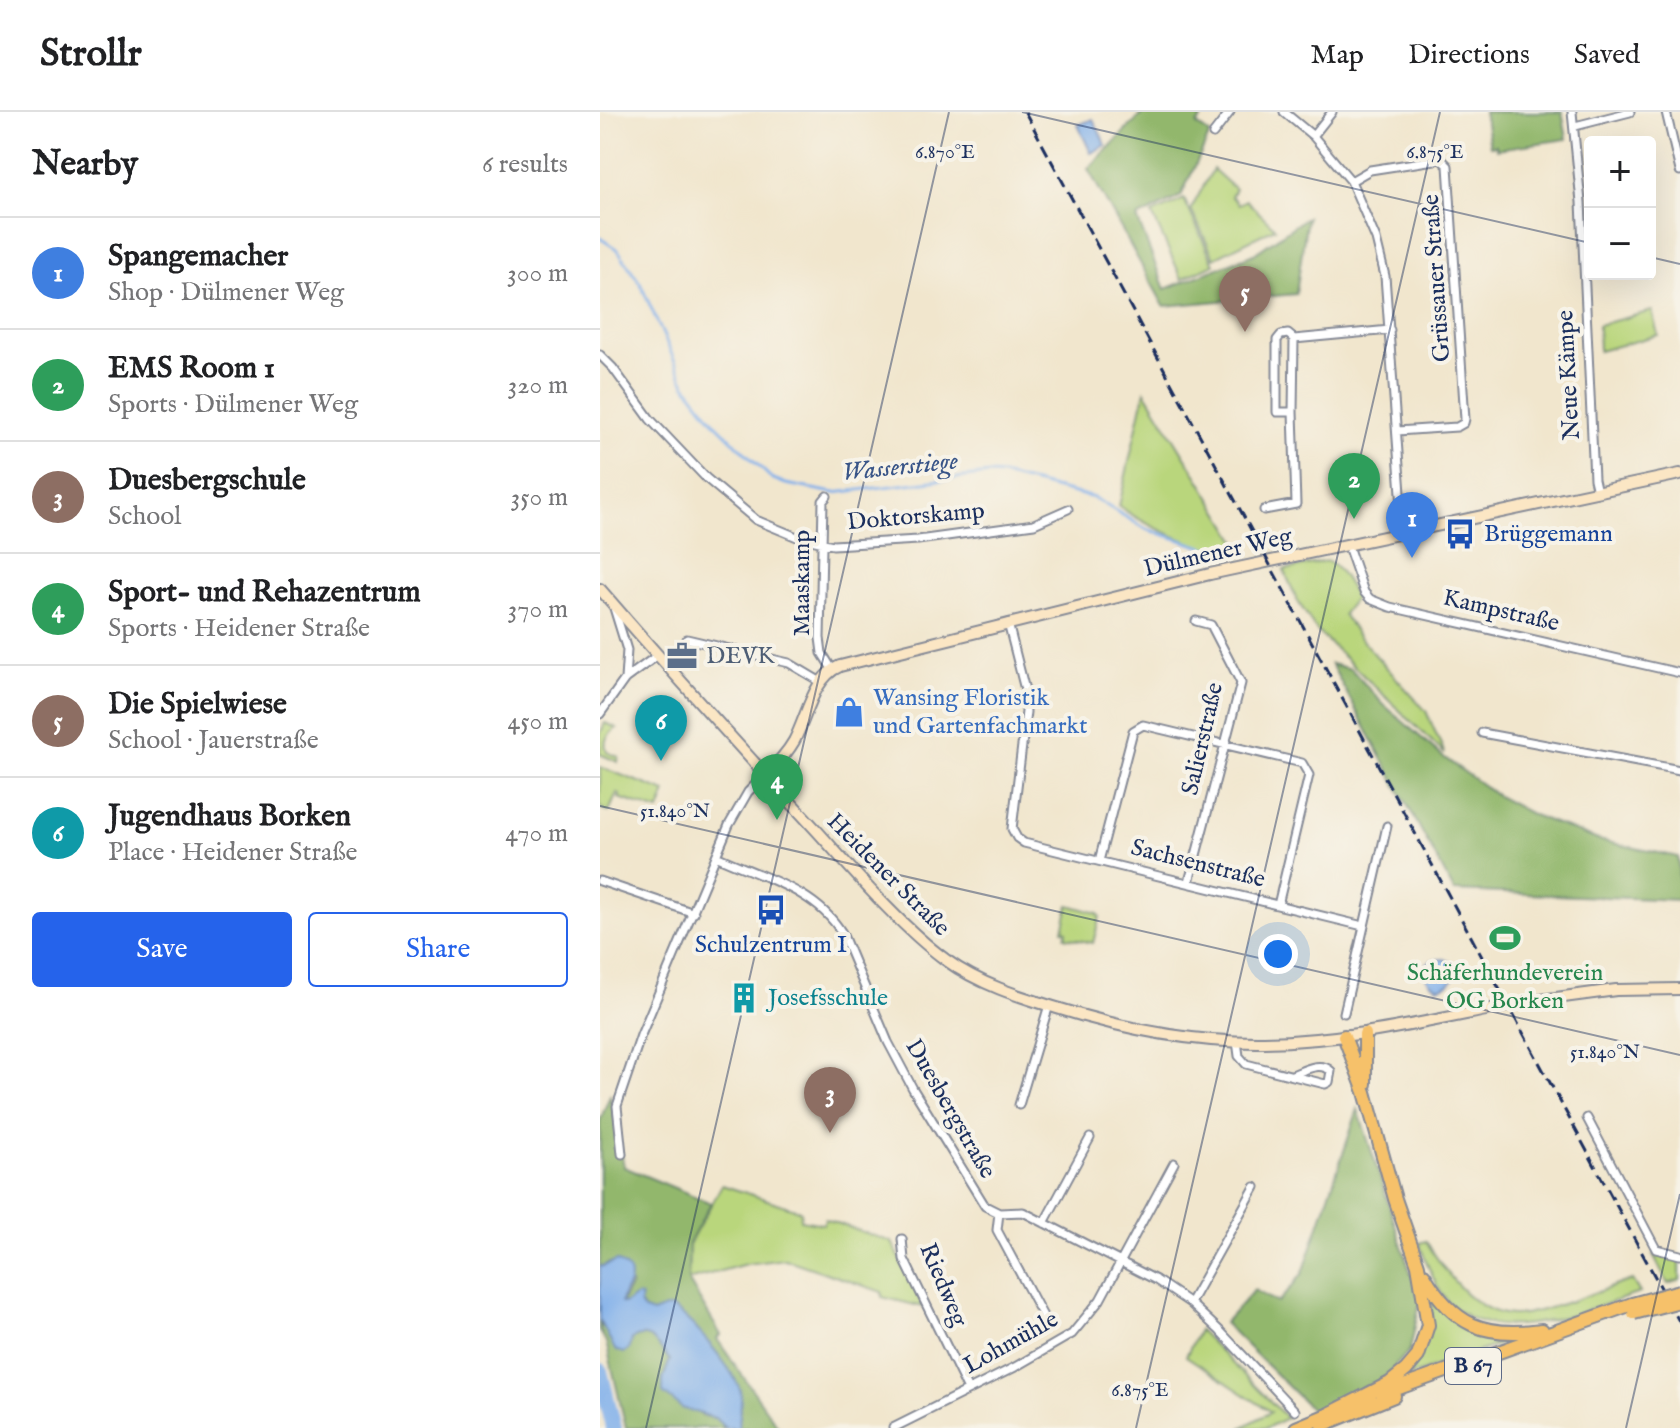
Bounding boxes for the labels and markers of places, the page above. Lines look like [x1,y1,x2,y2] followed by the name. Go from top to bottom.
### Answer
[1219,266,1271,332] pin: 5
[1328,453,1380,519] pin: 2
[1386,492,1438,558] pin: 1
[1443,517,1477,551] bus stop icon: Brüggemann
[1484,519,1613,550] place label: Brüggemann
[665,639,699,673] office icon: DEVK
[706,641,775,672] place label: DEVK
[873,683,1087,742] place label: Wansing Floristik und Gartenfachmarkt
[635,695,687,761] pin: 6
[832,695,866,729] shop icon: Wansing Floristik und Gartenfachmarkt
[751,754,803,820] pin: 4
[754,893,788,927] bus stop icon: Schulzentrum I
[1488,921,1522,955] sports icon: Schäferhundeverein OG Borken
[695,930,847,961] place label: Schulzentrum I
[1407,958,1603,1017] place label: Schäferhundeverein OG Borken
[727,981,761,1015] building icon: Josefsschule
[765,983,888,1014] place label: Josefsschule
[804,1067,856,1133] pin: 3

